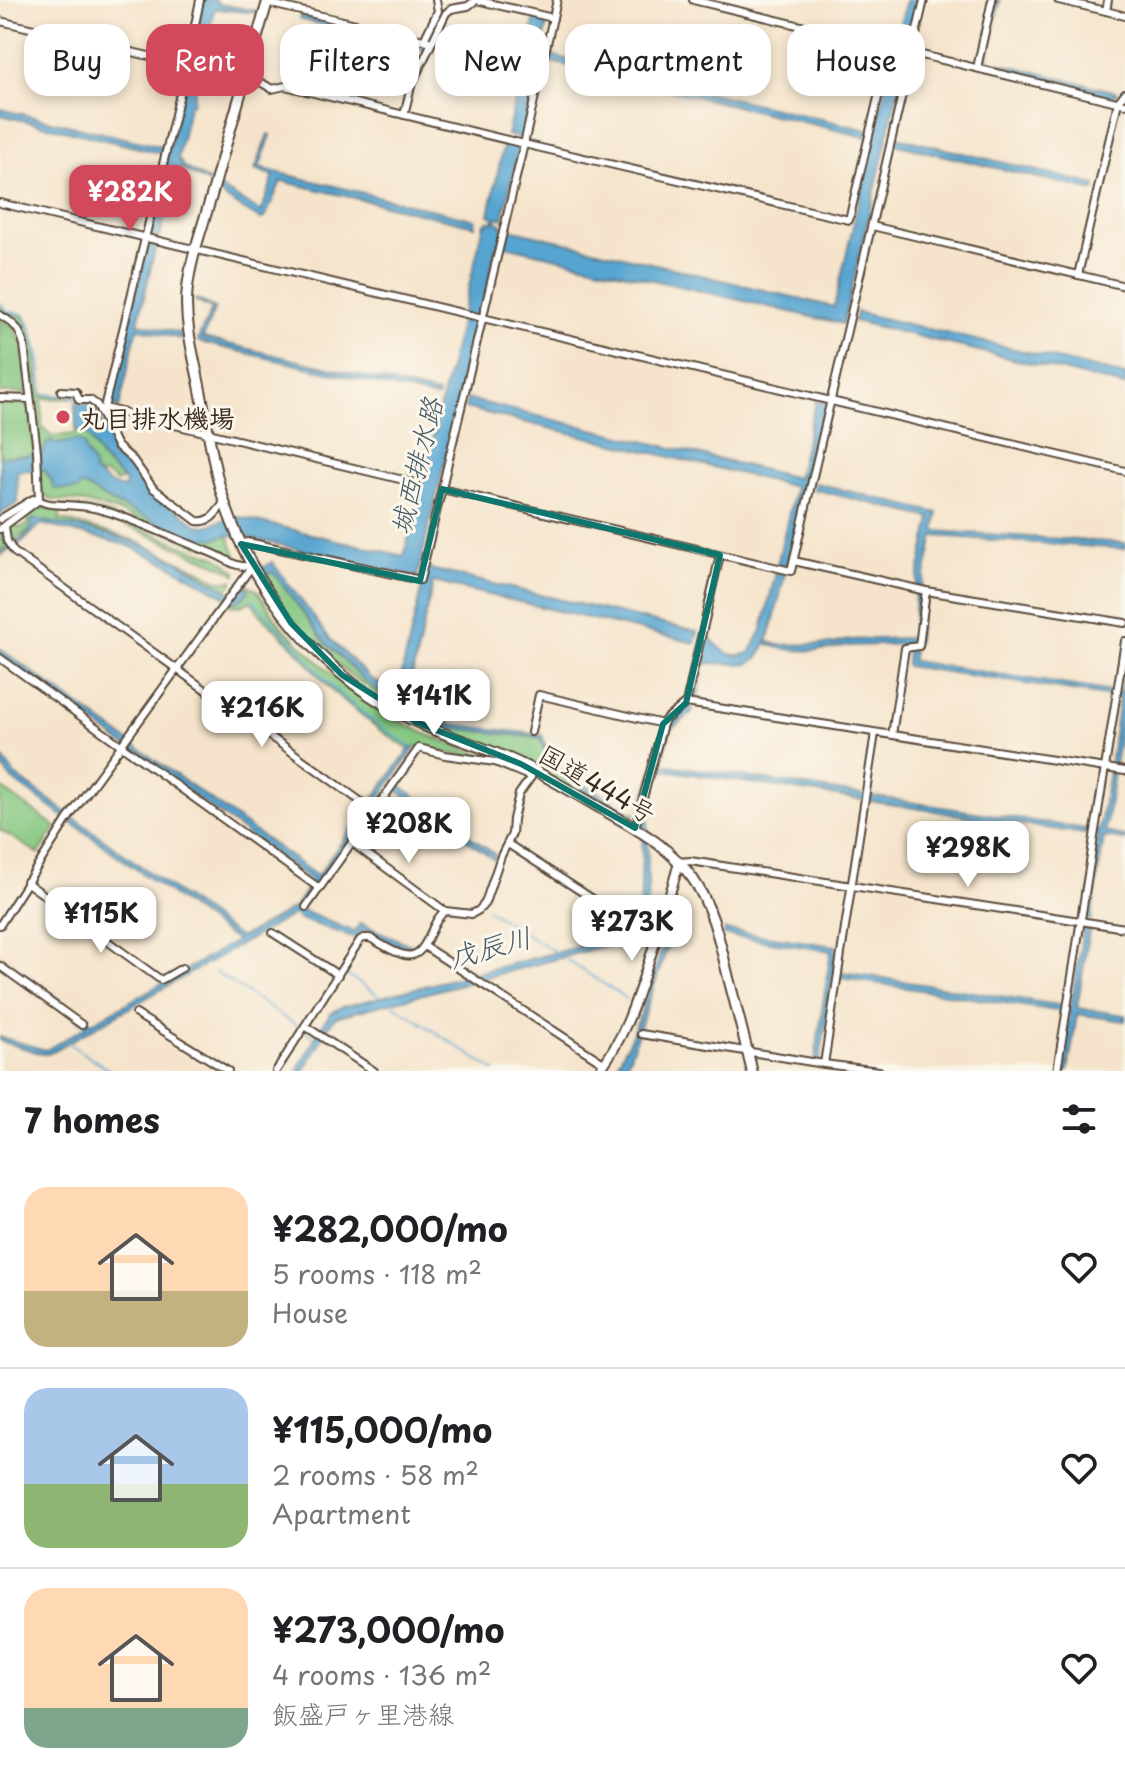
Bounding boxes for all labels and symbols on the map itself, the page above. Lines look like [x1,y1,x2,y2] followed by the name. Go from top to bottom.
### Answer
[74,165,186,233] pin: ¥282K
[377,391,453,539] water label: 城西排水路
[79,398,235,437] place label: 丸目排水機場
[54,408,72,426] marker: 丸目排水機場
[378,669,490,737] pin: ¥141K
[206,681,318,749] pin: ¥216K
[532,734,664,832] street label: 国道444号
[353,797,465,865] pin: ¥208K
[912,821,1024,889] pin: ¥298K
[45,887,157,955] pin: ¥115K
[576,895,688,963] pin: ¥273K
[444,914,536,978] water label: 戊辰川

